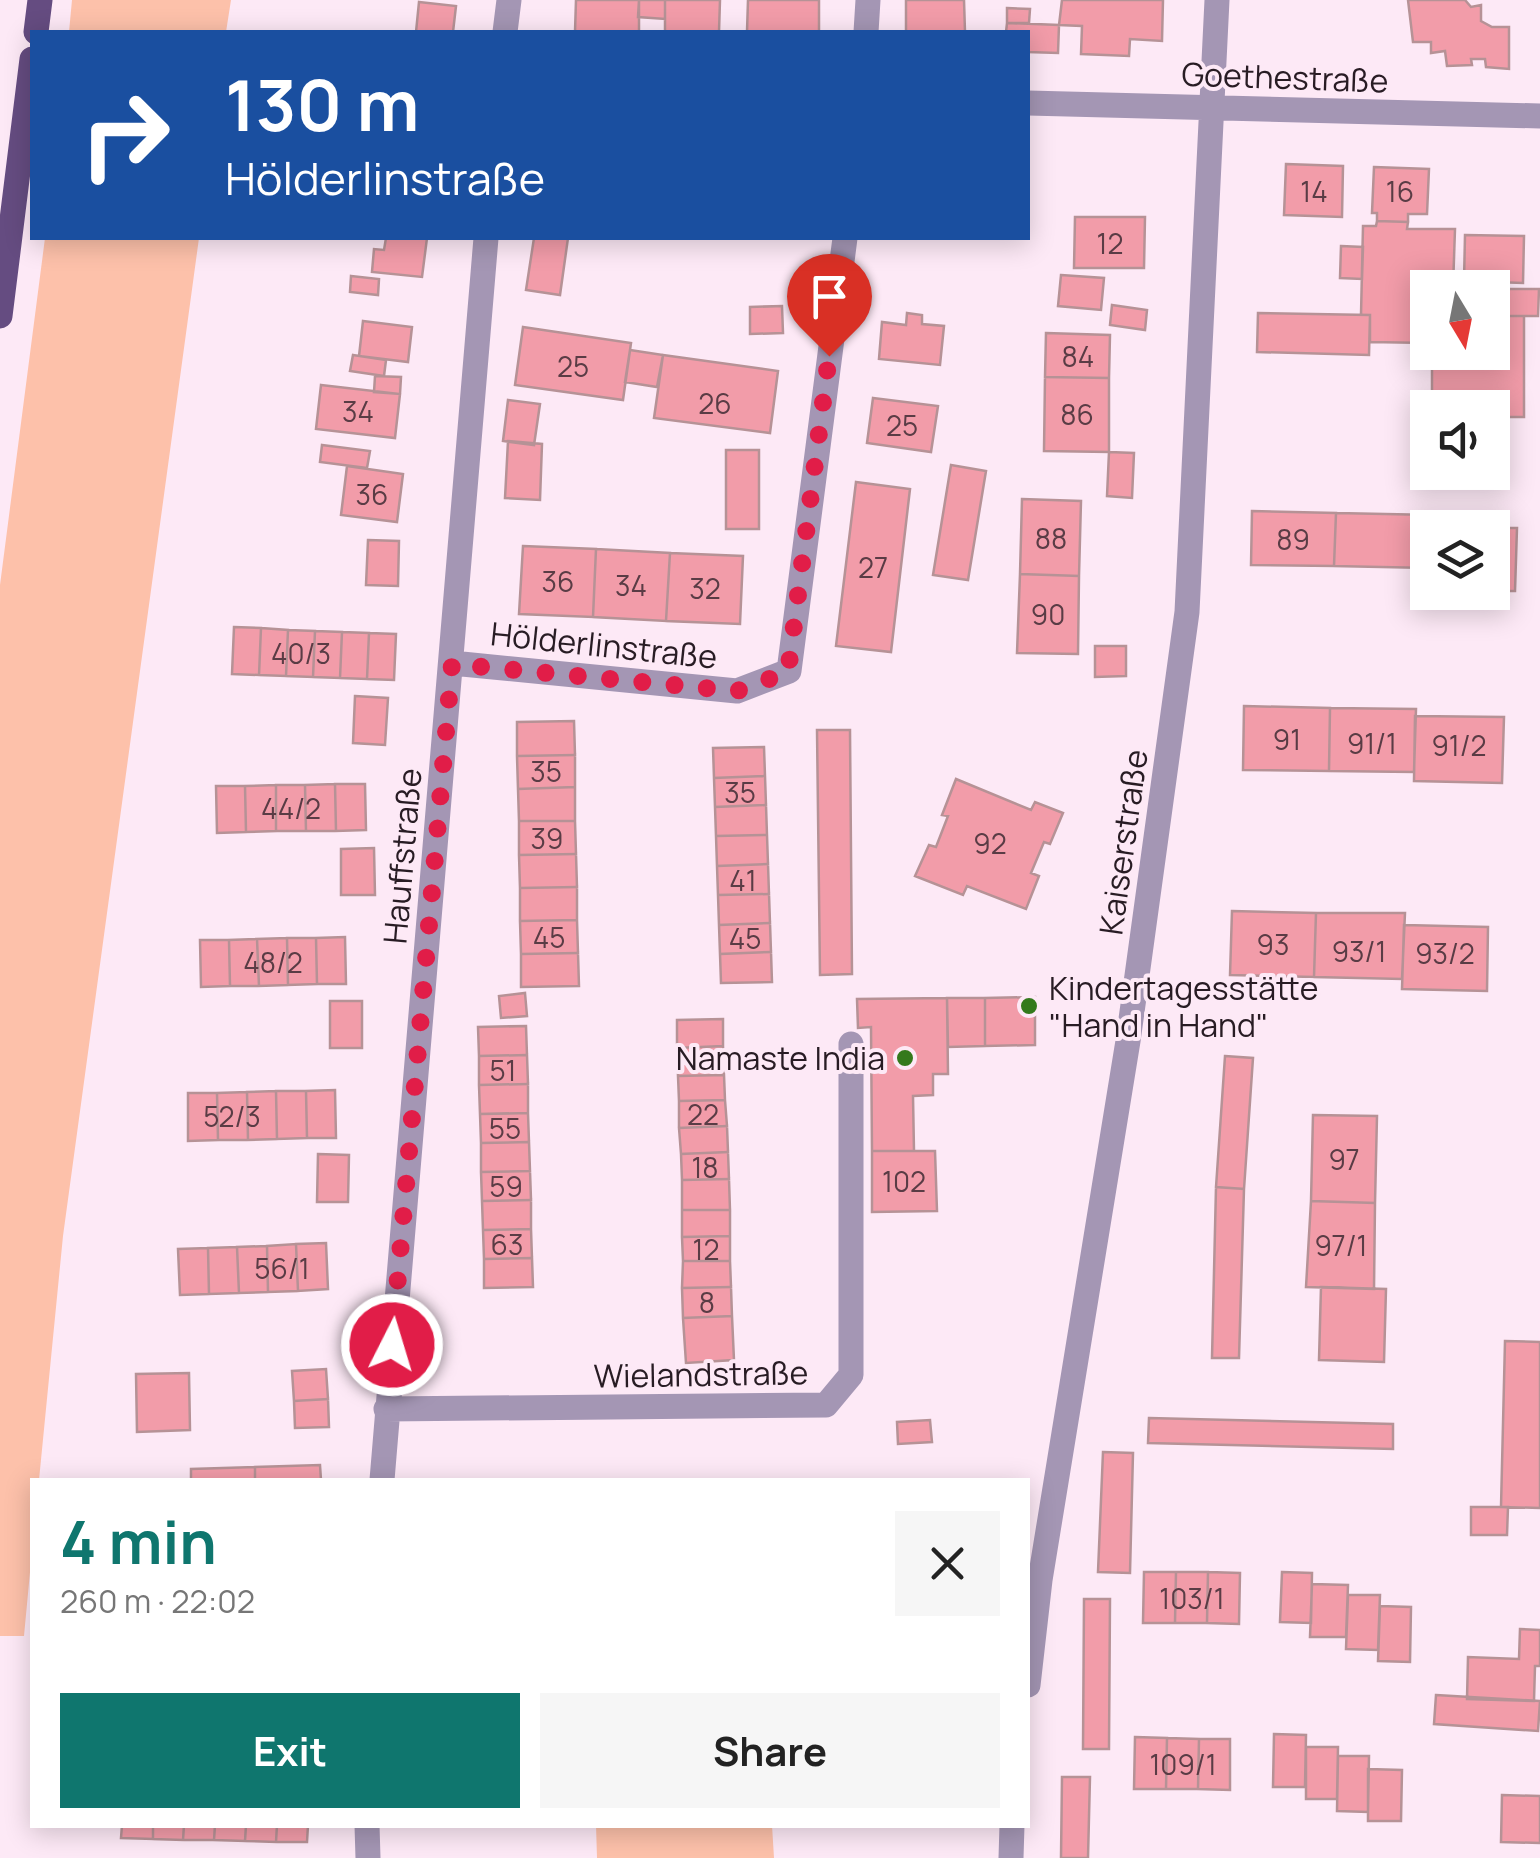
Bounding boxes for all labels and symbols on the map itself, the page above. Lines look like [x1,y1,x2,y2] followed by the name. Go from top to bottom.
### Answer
[1181,51,1389,103] street label: Goethestraße
[1300,172,1328,210] house number: 14
[1386,172,1414,210] house number: 16
[1097,224,1123,262] house number: 12
[787,254,872,357] pin
[1410,270,1510,370] north arrow
[1062,337,1094,375] house number: 84
[557,347,589,385] house number: 25
[698,384,732,422] house number: 26
[342,392,374,430] house number: 34
[1060,395,1094,433] house number: 86
[886,406,918,444] house number: 25
[356,475,388,513] house number: 36
[1035,519,1067,557] house number: 88
[1276,520,1310,558] house number: 89
[858,548,888,586] house number: 27
[542,562,574,600] house number: 36
[615,566,647,604] house number: 34
[689,569,721,607] house number: 32
[1031,595,1065,633] house number: 90
[489,611,719,679] street label: Hölderlinstraße
[271,634,331,672] house number: 40/3
[1273,720,1301,758] house number: 91
[1347,724,1397,762] house number: 91/1
[1431,726,1487,764] house number: 91/2
[1088,746,1158,938] street label: Kaiserstraße
[530,752,562,790] house number: 35
[372,766,432,946] street label: Hauffstraße
[724,773,756,811] house number: 35
[261,789,321,827] house number: 44/2
[531,819,563,857] house number: 39
[973,824,1007,862] house number: 92
[729,861,757,899] house number: 41
[533,918,565,956] house number: 45
[729,919,761,957] house number: 45
[1257,925,1289,963] house number: 93
[1332,932,1386,970] house number: 93/1
[1415,934,1475,972] house number: 93/2
[243,943,303,981] house number: 48/2
[1049,966,1318,1047] place label: Kindertagesstätte "Hand in Hand"
[1018,995,1040,1017] marker: Kindertagesstätte "Hand in Hand"
[676,1036,885,1080] place label: Namaste India
[894,1047,916,1069] marker: Namaste India
[489,1051,517,1089] house number: 51
[687,1095,719,1133] house number: 22
[203,1097,261,1135] house number: 52/3
[489,1109,521,1147] house number: 55
[1328,1140,1360,1178] house number: 97
[691,1148,719,1186] house number: 18
[882,1162,926,1200] house number: 102
[489,1167,523,1205] house number: 59
[491,1225,523,1263] house number: 63
[1315,1226,1367,1264] house number: 97/1
[693,1230,719,1268] house number: 12
[254,1249,310,1287] house number: 56/1
[699,1283,715,1321] house number: 8
[340,1293,444,1397] position arrow
[593,1350,809,1398] street label: Wielandstraße
[1159,1579,1225,1617] house number: 103/1
[1149,1745,1217,1783] house number: 109/1

